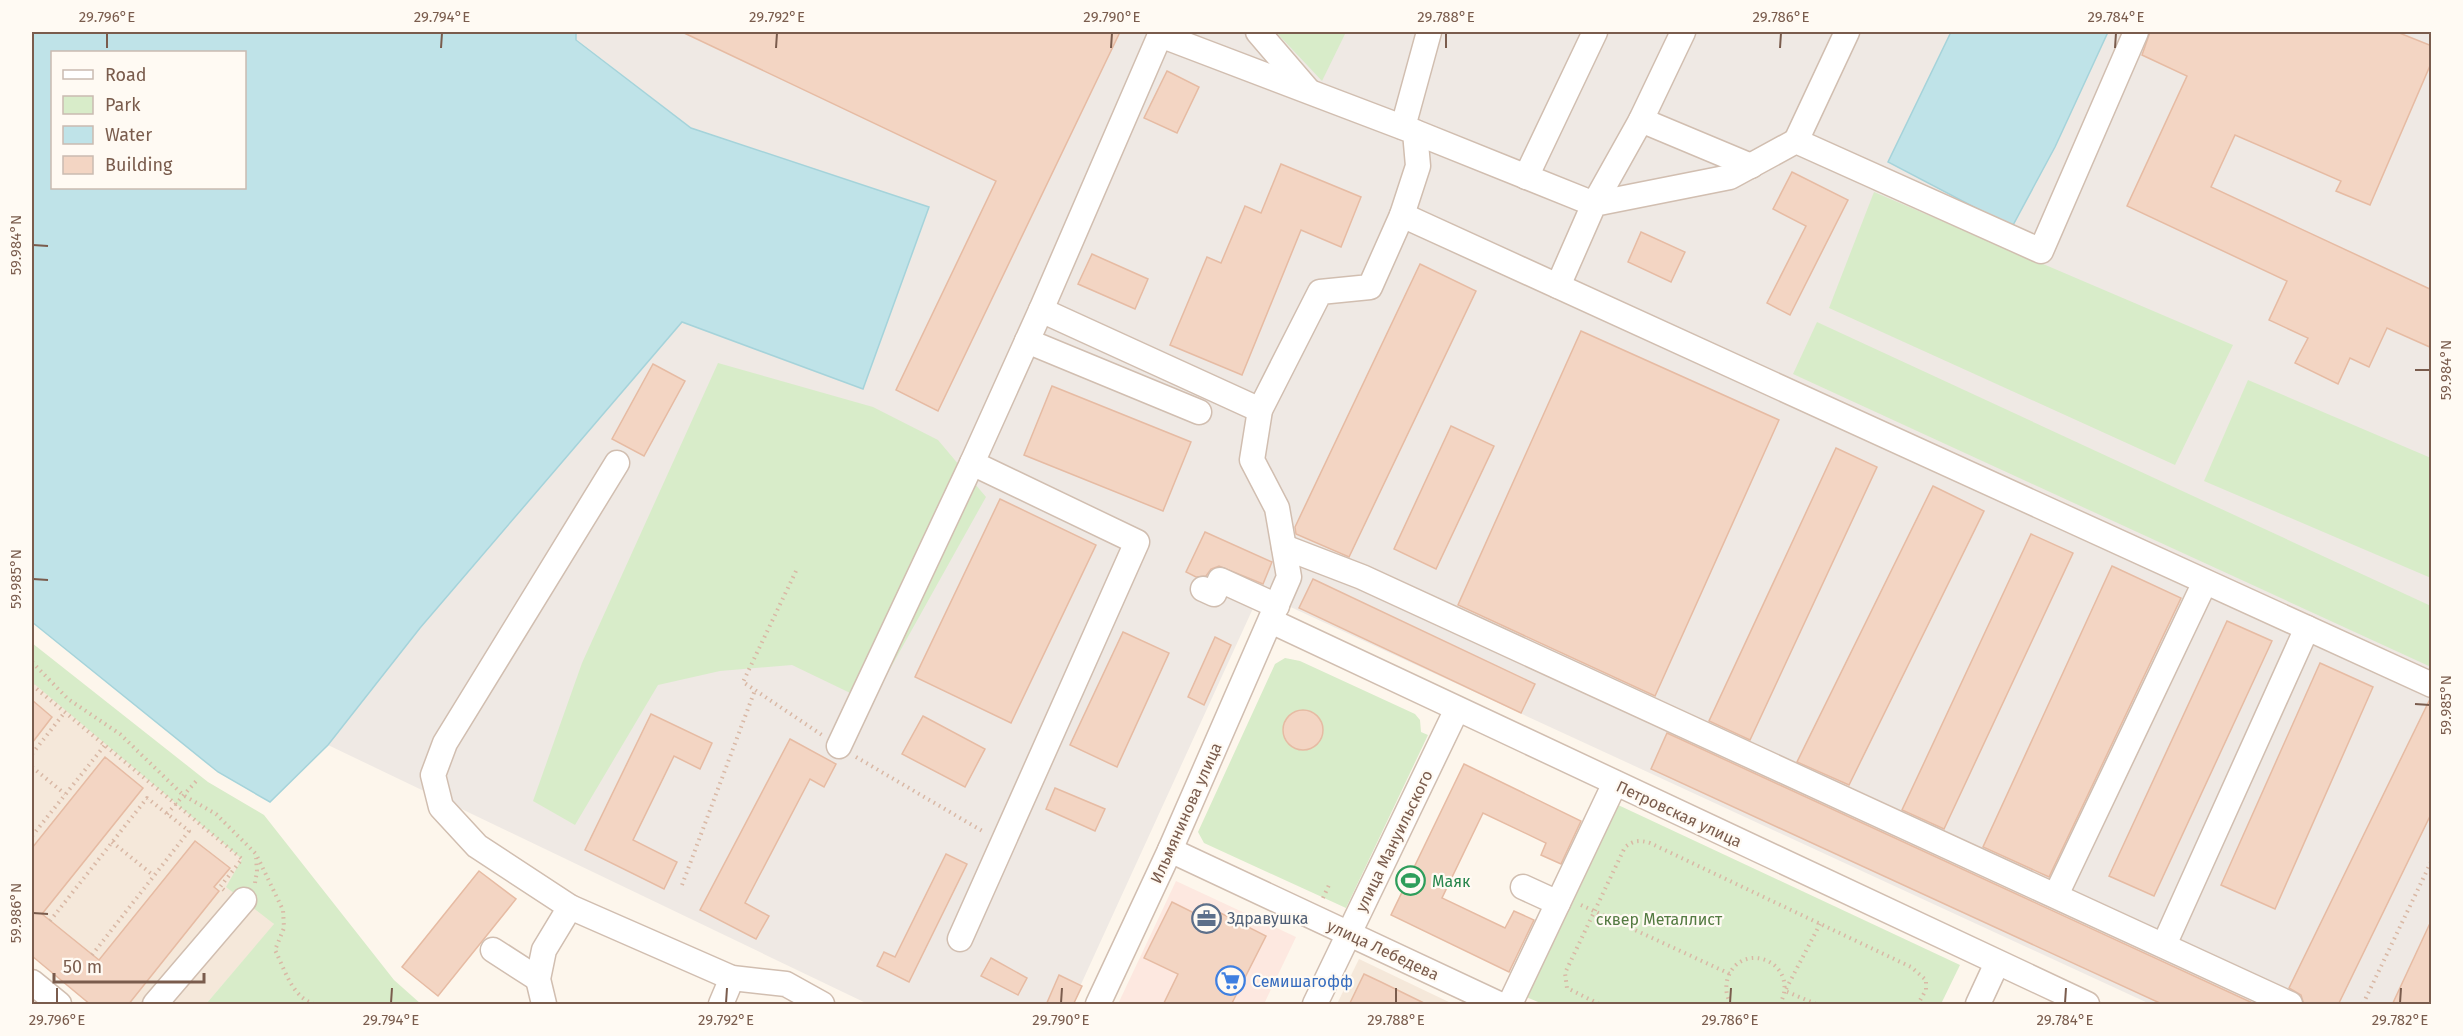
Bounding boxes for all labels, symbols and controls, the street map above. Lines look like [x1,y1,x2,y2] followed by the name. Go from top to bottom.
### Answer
[79,8,135,26] text: 29.796°E
[414,8,470,26] text: 29.794°E
[749,8,805,26] text: 29.792°E
[1083,8,1141,26] text: 29.790°E
[1417,8,1475,26] text: 29.788°E
[1752,8,1810,26] text: 29.786°E
[2087,8,2145,26] text: 29.784°E
[51,51,246,189] legend
[105,64,147,86] text: Road
[105,94,141,116] text: Park
[105,124,152,146] text: Water
[105,154,173,176] text: Building
[7,215,25,275] text: 59.984°N
[2437,340,2455,400] text: 59.984°N
[7,549,25,609] text: 59.985°N
[2437,675,2455,735] text: 59.985°N
[1146,740,1226,886] street label: Ильмянинова улица
[1351,767,1437,915] street label: улица Мануильского
[1613,777,1745,851] street label: Петровская улица
[1395,865,1427,897] sports icon: Маяк
[1432,872,1471,891] place label: Маяк
[7,883,25,943] text: 59.986°N
[1190,902,1222,934] office icon: Здравушка
[1227,909,1309,928] place label: Здравушка
[1596,910,1723,929] park label: сквер Металлист
[1324,916,1442,984] street label: улица Лебедева
[54,946,204,984] scale bar
[63,956,102,978] text: 50 m
[1215,965,1247,997] supermarket icon: Семишагофф
[1252,972,1353,991] place label: Семишагофф
[29,1011,85,1029] text: 29.796°E
[363,1011,419,1029] text: 29.794°E
[698,1011,754,1029] text: 29.792°E
[1032,1011,1090,1029] text: 29.790°E
[1367,1011,1425,1029] text: 29.788°E
[1701,1011,1759,1029] text: 29.786°E
[2036,1011,2094,1029] text: 29.784°E
[2372,1011,2428,1029] text: 29.782°E

